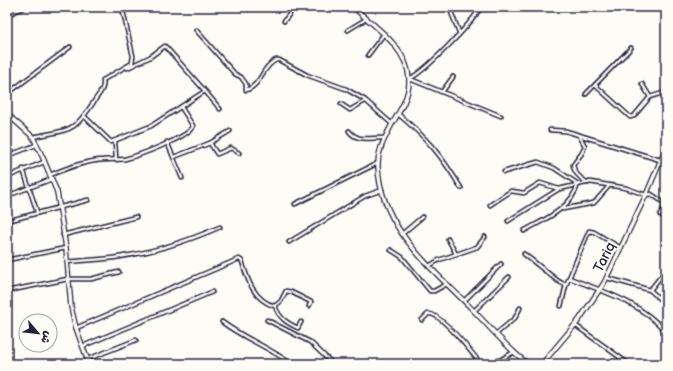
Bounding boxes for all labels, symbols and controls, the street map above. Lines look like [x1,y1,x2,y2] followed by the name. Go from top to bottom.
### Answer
[590,239,619,275] street label: Tariq
[18,313,58,353] north arrow
[38,329,55,346] text: ش

